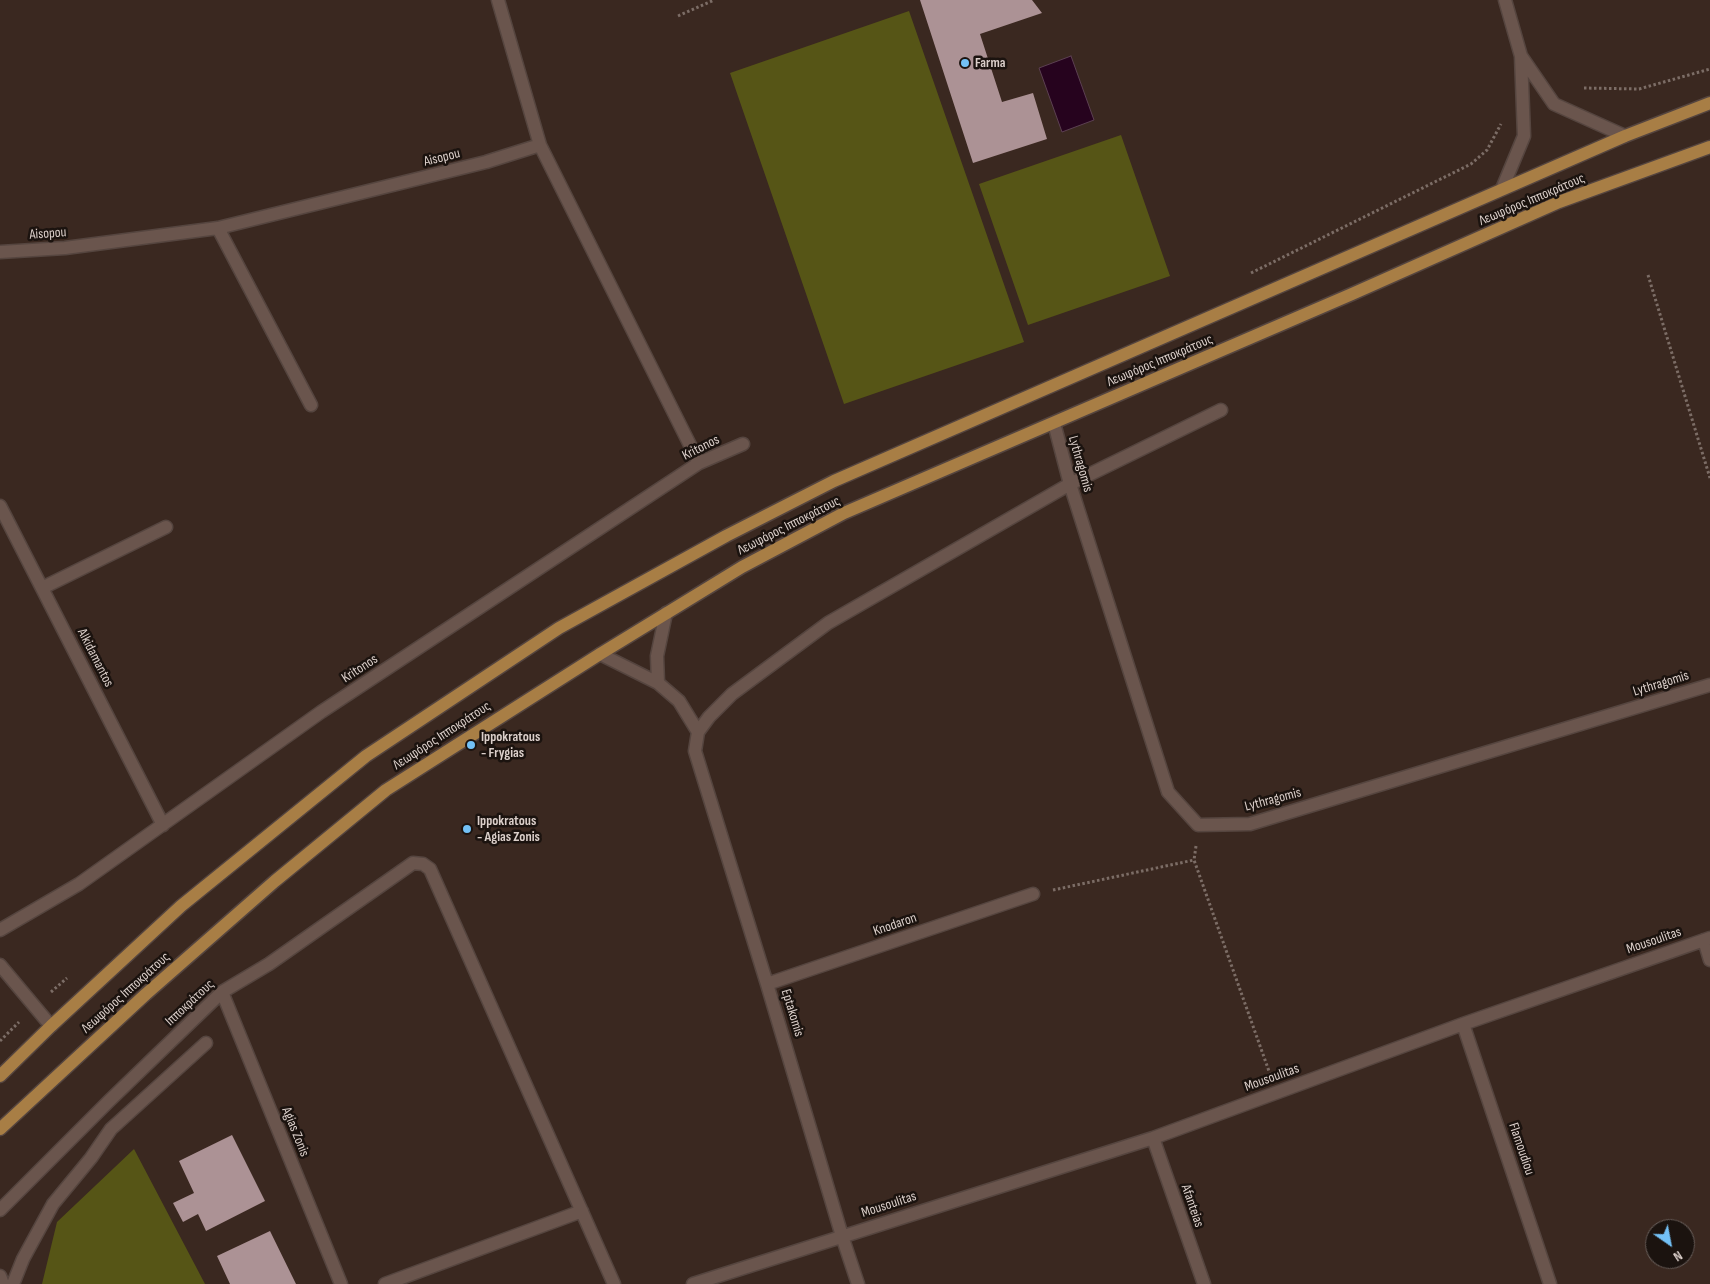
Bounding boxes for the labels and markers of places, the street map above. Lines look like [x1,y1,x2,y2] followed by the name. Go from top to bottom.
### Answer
[975,55,1005,71] place label: Farma
[959,57,971,69] marker: Farma
[481,729,540,762] place label: Ippokratous - Frygias
[465,739,477,751] marker: Ippokratous - Frygias
[477,813,540,846] place label: Ippokratous - Agias Zonis
[461,823,473,835] marker: Ippokratous - Agias Zonis

